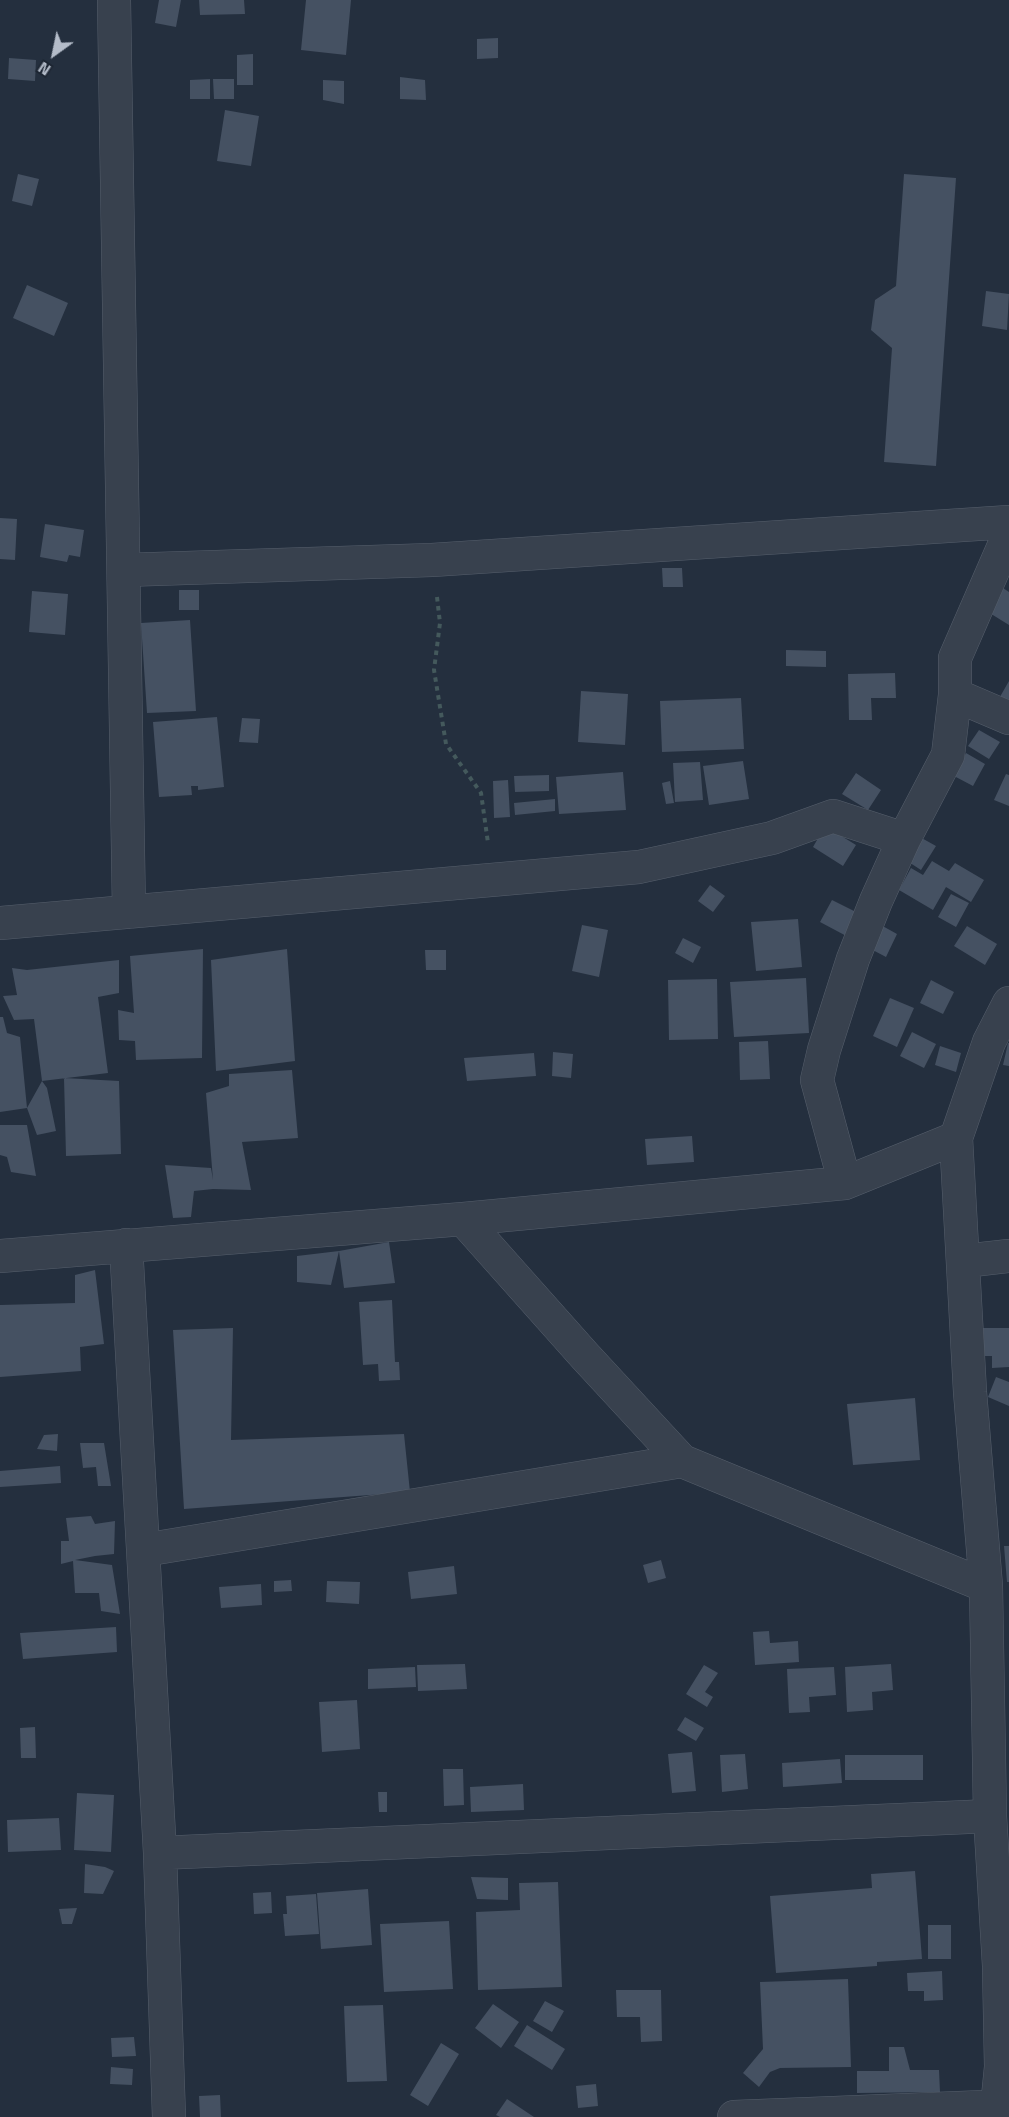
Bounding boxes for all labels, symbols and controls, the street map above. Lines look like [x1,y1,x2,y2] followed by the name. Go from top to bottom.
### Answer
[24,24,84,84] north arrow
[33,56,55,82] text: N

